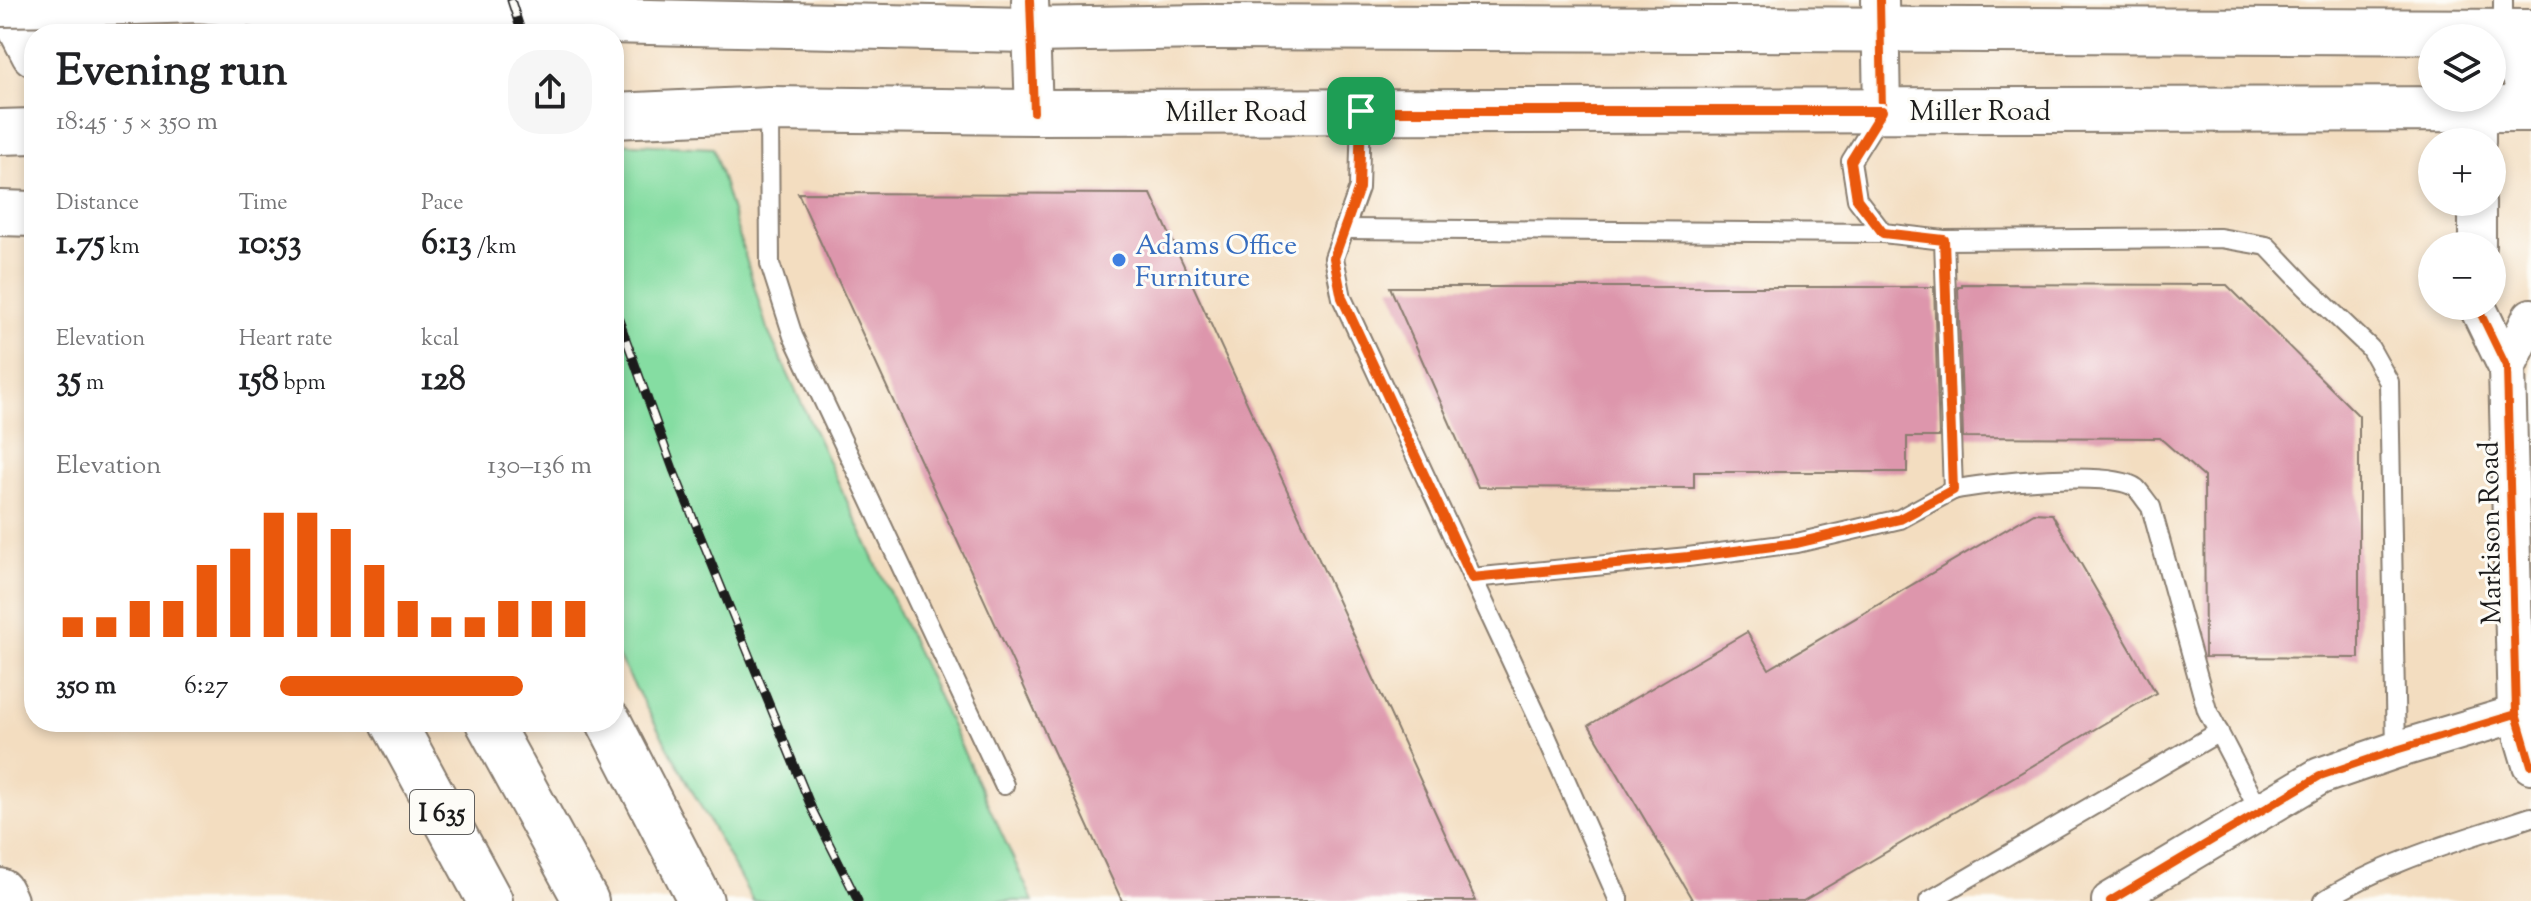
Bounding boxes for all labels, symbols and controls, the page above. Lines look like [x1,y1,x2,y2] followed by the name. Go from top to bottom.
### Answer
[2418,24,2506,320] map controls
[2418,24,2506,112] button: layers
[56,42,288,105] text: Evening run
[508,50,592,134] button: share
[1327,77,1395,145] pin
[1339,89,1383,133] icon: arrive
[1909,93,2051,133] street label: Miller Road
[1165,94,1307,134] street label: Miller Road
[56,104,218,141] text: 18:45 · 5 × 350 m
[2418,128,2506,216] button: +
[56,188,139,220] text: Distance
[239,188,288,220] text: Time
[421,188,463,220] text: Pace
[56,220,105,269] text: 1.75
[239,220,302,269] text: 10:53
[421,220,472,269] text: 6:13
[1135,227,1297,299] place label: Adams Office Furniture
[105,232,140,264] text: km
[472,232,517,264] text: /km
[2418,232,2506,320] button: −
[1110,251,1128,269] marker: Adams Office Furniture
[56,324,145,356] text: Elevation
[239,324,333,356] text: Heart rate
[421,324,459,356] text: kcal
[56,356,81,405] text: 35
[239,356,279,405] text: 158
[421,356,466,405] text: 128
[81,368,104,400] text: m
[279,368,326,400] text: bpm
[2470,441,2514,625] street label: Markison Road
[56,448,161,485] text: Elevation
[487,448,592,485] text: 130–136 m
[56,668,116,705] text: 350 m
[184,668,229,705] text: 6:27
[410,790,474,834] road number: I 635

